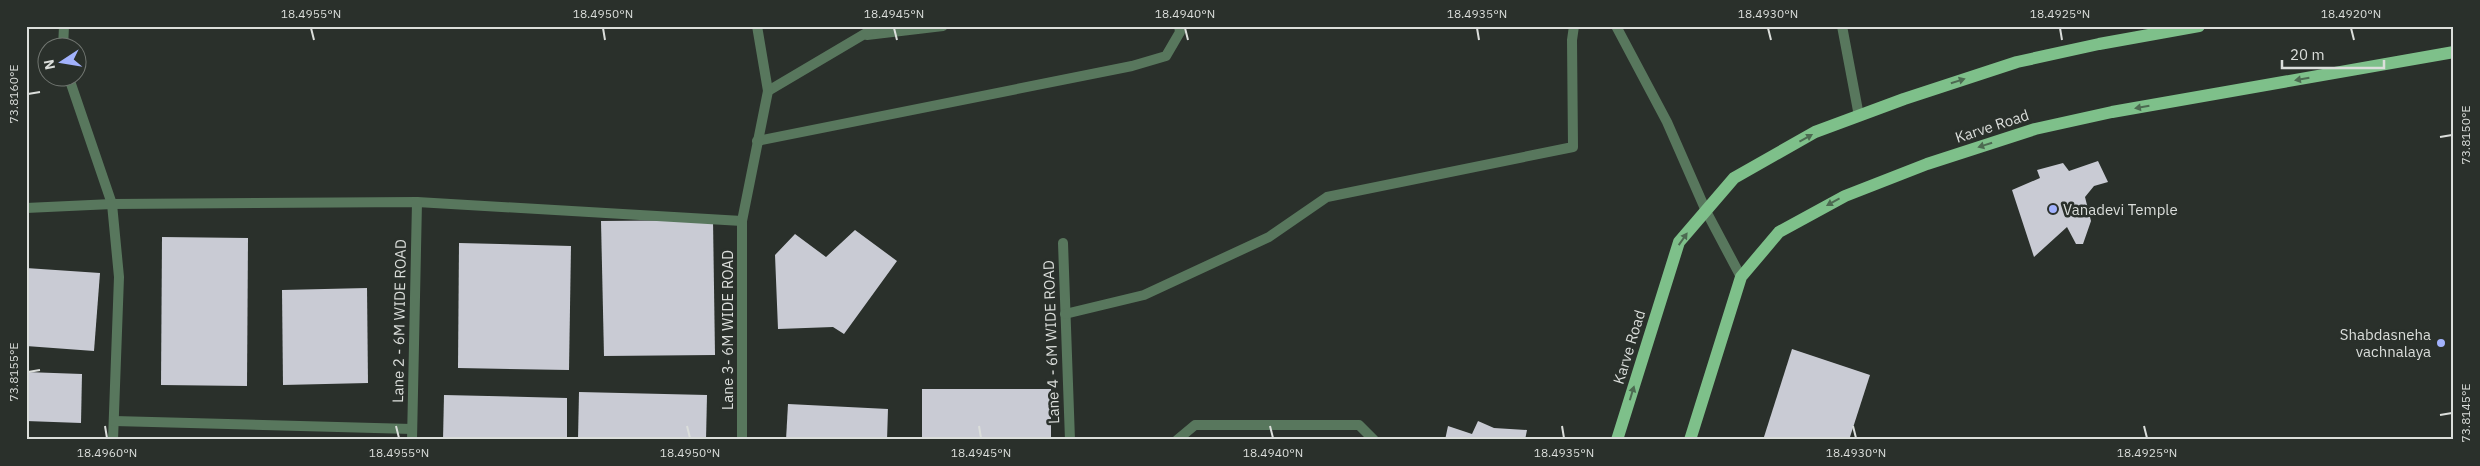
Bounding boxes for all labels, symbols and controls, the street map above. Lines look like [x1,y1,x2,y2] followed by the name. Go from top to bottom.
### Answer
[281,6,341,21] text: 18.4955°N
[573,6,633,21] text: 18.4950°N
[864,6,924,21] text: 18.4945°N
[1155,6,1215,21] text: 18.4940°N
[1447,6,1507,21] text: 18.4935°N
[1738,6,1798,21] text: 18.4930°N
[2030,6,2090,21] text: 18.4925°N
[2321,6,2381,21] text: 18.4920°N
[38,38,88,88] north arrow
[2282,38,2385,70] scale bar
[2290,45,2325,64] text: 20 m
[39,58,59,72] text: N
[6,64,21,124] text: 73.8160°E
[2294,75,2310,83] one-way arrow
[1950,77,1965,84] one-way arrow
[2134,103,2150,111] one-way arrow
[1953,105,2031,147] street label: Karve Road
[2458,105,2473,165] text: 73.8150°E
[1799,133,1812,142] one-way arrow
[1977,142,1992,150] one-way arrow
[1826,198,1839,207] one-way arrow
[2063,200,2178,219] place label: Vanadevi Temple
[2047,203,2059,215] marker: Vanadevi Temple
[1678,232,1688,246] one-way arrow
[388,239,410,403] street label: Lane 2 - 6M WIDE ROAD
[718,250,737,410] street label: Lane 3- 6M WIDE ROAD
[1039,260,1063,424] street label: Lane 4 - 6M WIDE ROAD
[1609,308,1649,386] street label: Karve Road
[2340,325,2431,361] place label: Shabdasneha vachnalaya
[2435,337,2447,349] marker: Shabdasneha vachnalaya
[6,342,21,402] text: 73.8155°E
[2458,383,2473,443] text: 73.8145°E
[1629,386,1636,401] one-way arrow
[77,445,137,460] text: 18.4960°N
[369,445,429,460] text: 18.4955°N
[660,445,720,460] text: 18.4950°N
[951,445,1011,460] text: 18.4945°N
[1243,445,1303,460] text: 18.4940°N
[1534,445,1594,460] text: 18.4935°N
[1826,445,1886,460] text: 18.4930°N
[2117,445,2177,460] text: 18.4925°N

